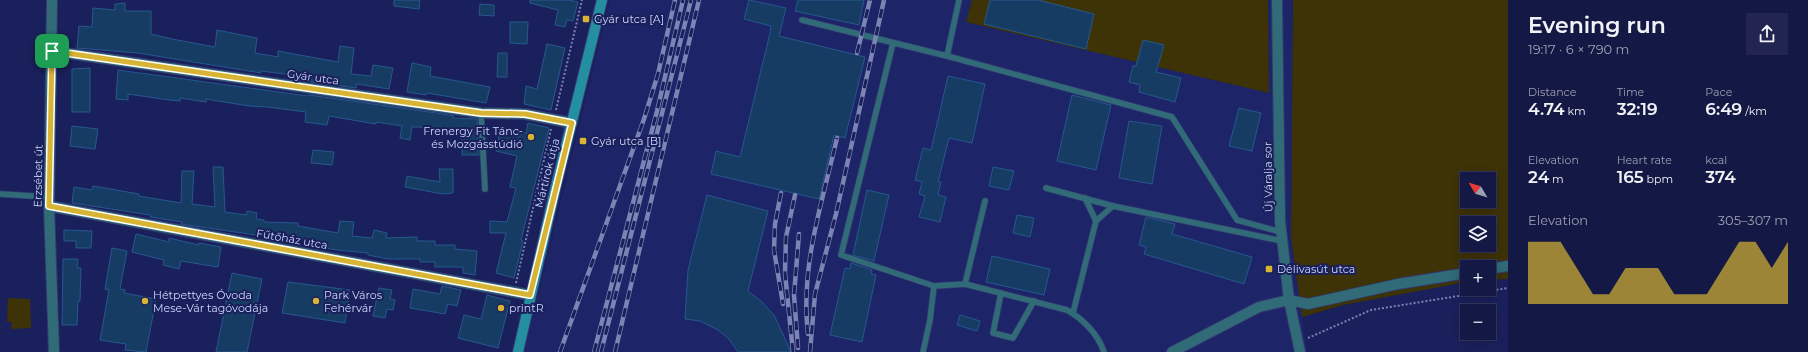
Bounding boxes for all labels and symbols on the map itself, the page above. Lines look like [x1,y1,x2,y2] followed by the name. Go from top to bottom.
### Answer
[594,12,664,26] place label: Gyár utca [A]
[581,14,591,24] marker: Gyár utca [A]
[35,34,69,68] pin
[286,66,340,88] street label: Gyár utca
[423,124,523,151] place label: Frenergy Fit Tánc- és Mozgásstúdió
[526,132,536,142] marker: Frenergy Fit Tánc- és Mozgásstúdió
[591,134,662,148] place label: Gyár utca [B]
[578,136,588,146] marker: Gyár utca [B]
[532,137,562,209] street label: Mártírok útja
[1260,142,1276,212] street label: Új Váralja sor
[30,144,46,207] street label: Erzsébet út
[1460,172,1496,208] north arrow
[255,226,329,252] street label: Fűtőház utca
[1277,262,1355,276] place label: Délivasút utca
[1264,264,1274,274] marker: Délivasút utca
[153,288,268,315] place label: Hétpettyes Óvoda Mese-Vár tagóvodája
[324,288,383,315] place label: Park Város Fehérvár
[140,296,150,306] marker: Hétpettyes Óvoda Mese-Vár tagóvodája
[311,296,321,306] marker: Park Város Fehérvár
[509,301,544,315] place label: printR
[496,303,506,313] marker: printR

